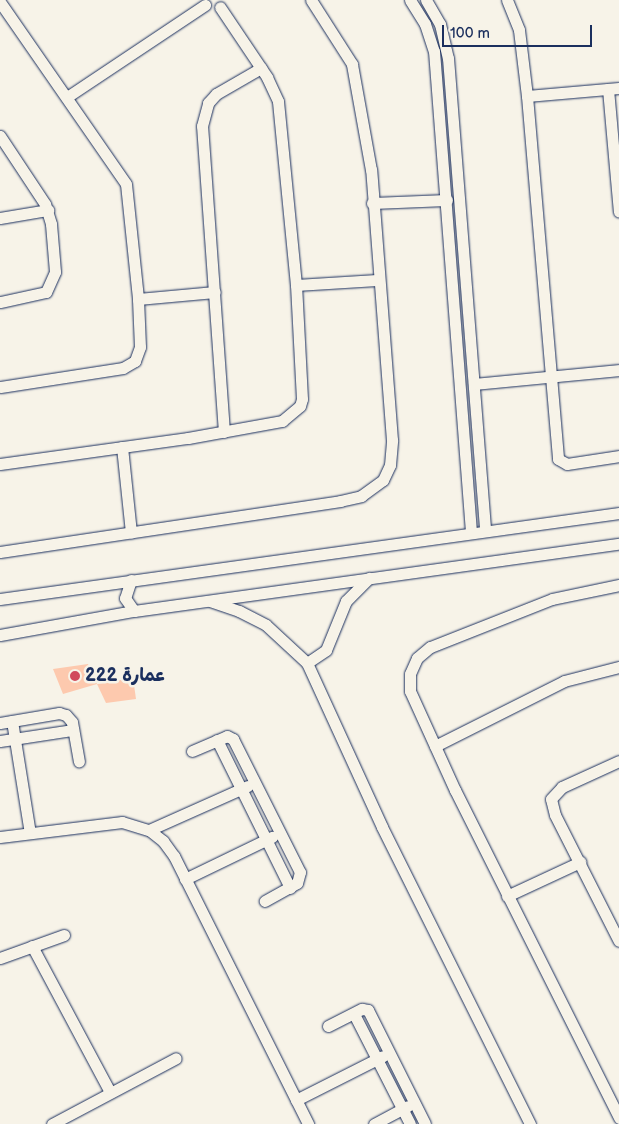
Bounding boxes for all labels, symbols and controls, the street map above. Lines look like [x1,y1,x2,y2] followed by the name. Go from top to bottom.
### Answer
[444,15,594,47] scale bar
[450,24,490,43] text: 100 m
[85,665,166,687] place label: عمارة 222
[69,670,81,682] marker: عمارة 222

